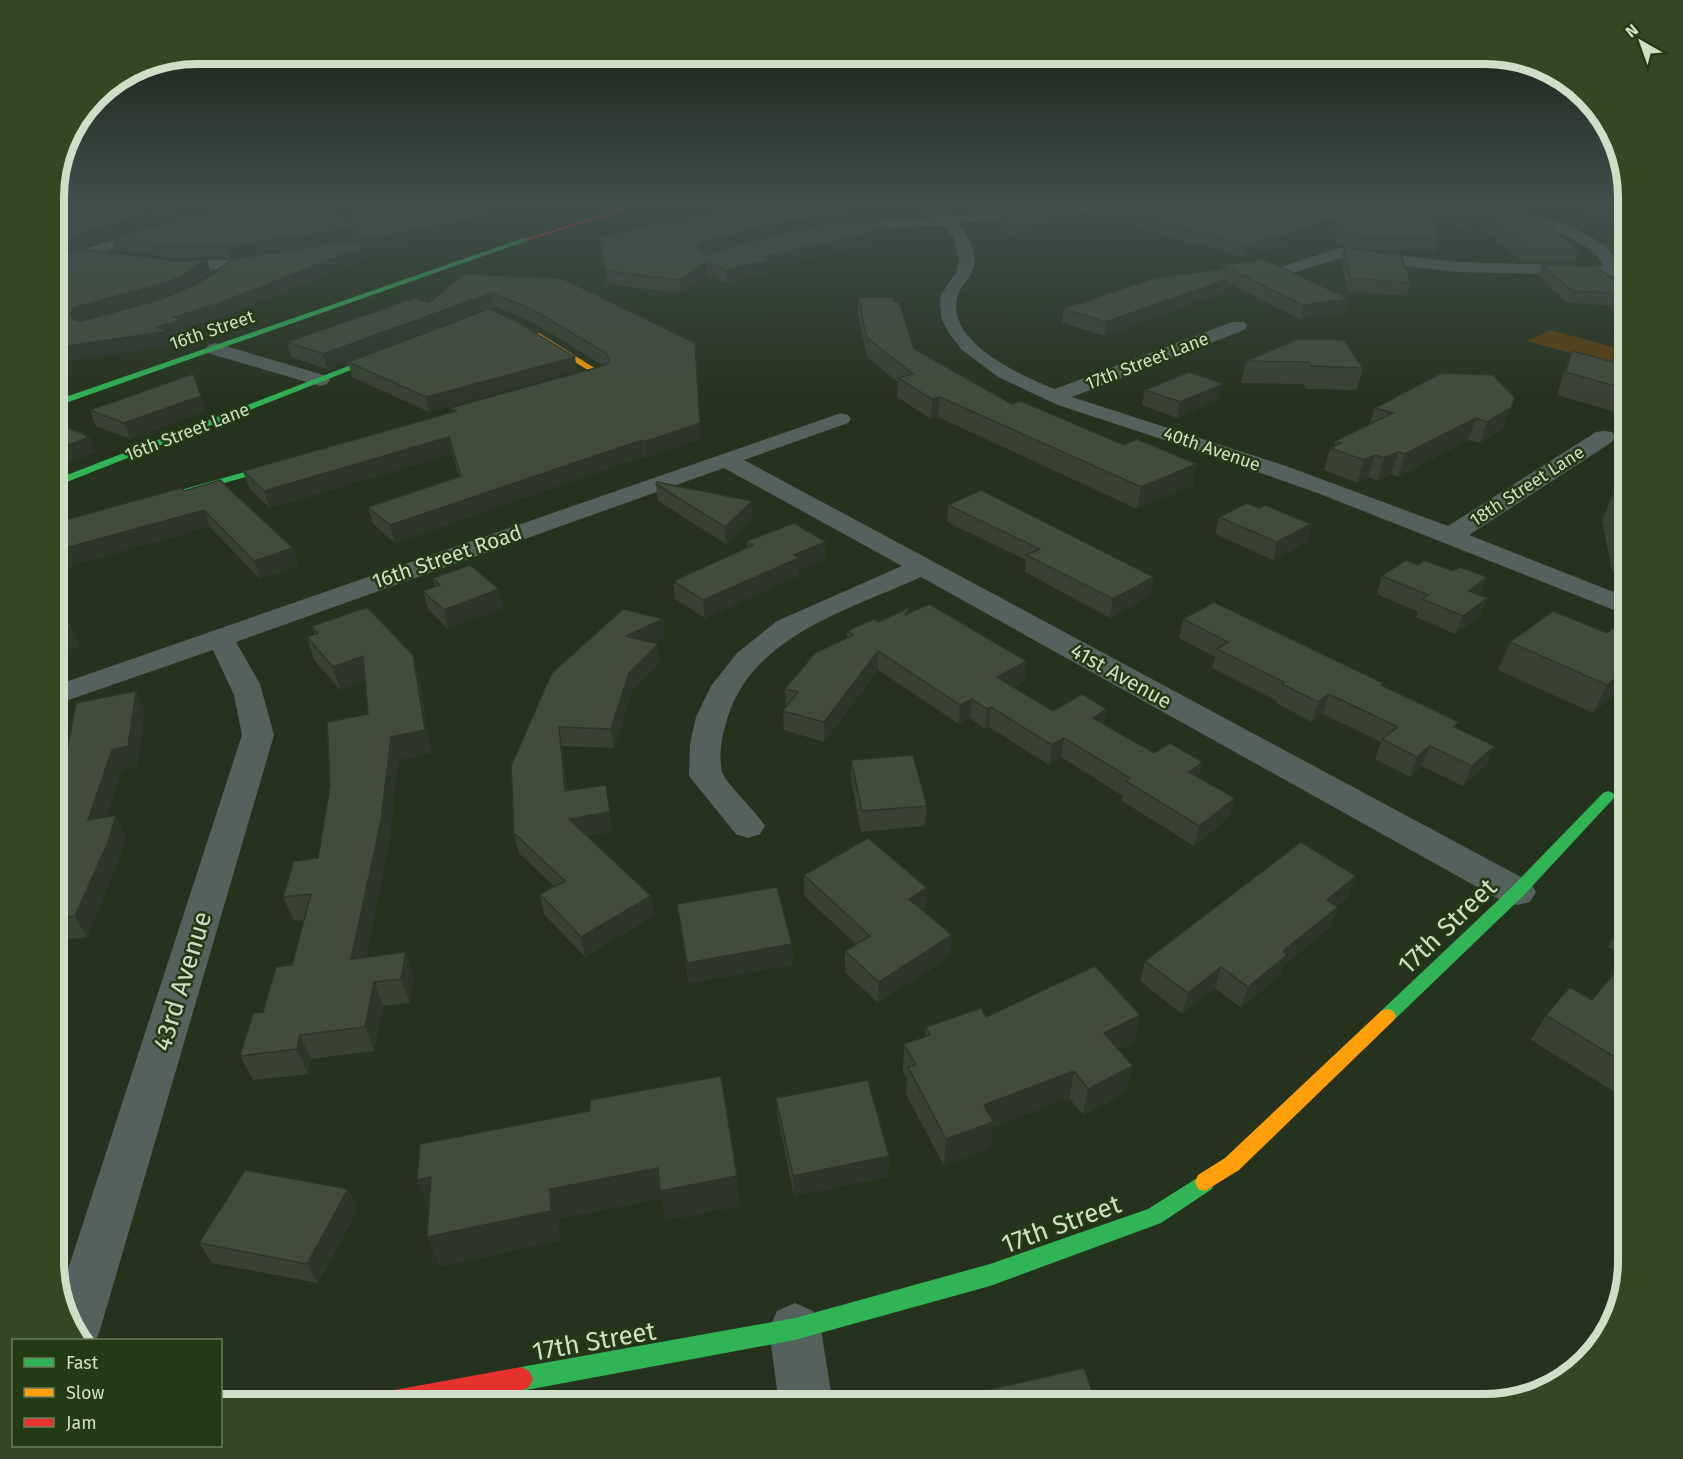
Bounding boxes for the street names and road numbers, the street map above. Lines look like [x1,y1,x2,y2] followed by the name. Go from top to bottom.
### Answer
[167,305,258,355] street label: 16th Street
[1082,327,1212,395] street label: 17th Street Lane
[122,398,252,466] street label: 16th Street Lane
[1161,422,1263,476] street label: 40th Avenue
[1466,441,1588,531] street label: 18th Street Lane
[369,519,525,595] street label: 16th Street Road
[1066,638,1176,714] street label: 41st Avenue
[1392,871,1503,981] street label: 17th Street
[147,908,218,1055] street label: 43rd Avenue
[997,1188,1126,1260] street label: 17th Street
[530,1315,659,1368] street label: 17th Street

